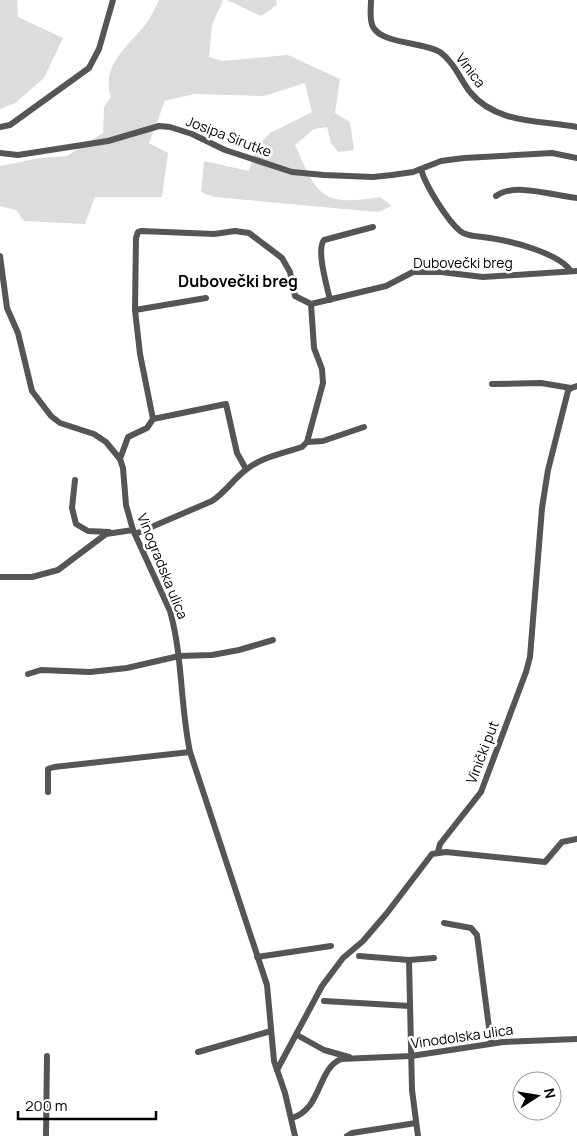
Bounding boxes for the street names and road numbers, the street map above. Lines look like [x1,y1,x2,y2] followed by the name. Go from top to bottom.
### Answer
[452,49,490,91] street label: Vinica
[184,111,274,161] street label: Josipa Sirutke
[413,253,513,272] street label: Dubovečki breg
[133,510,193,622] street label: Vinogradska ulica
[461,717,503,786] street label: Vinički put
[410,1019,514,1053] street label: Vinodolska ulica

